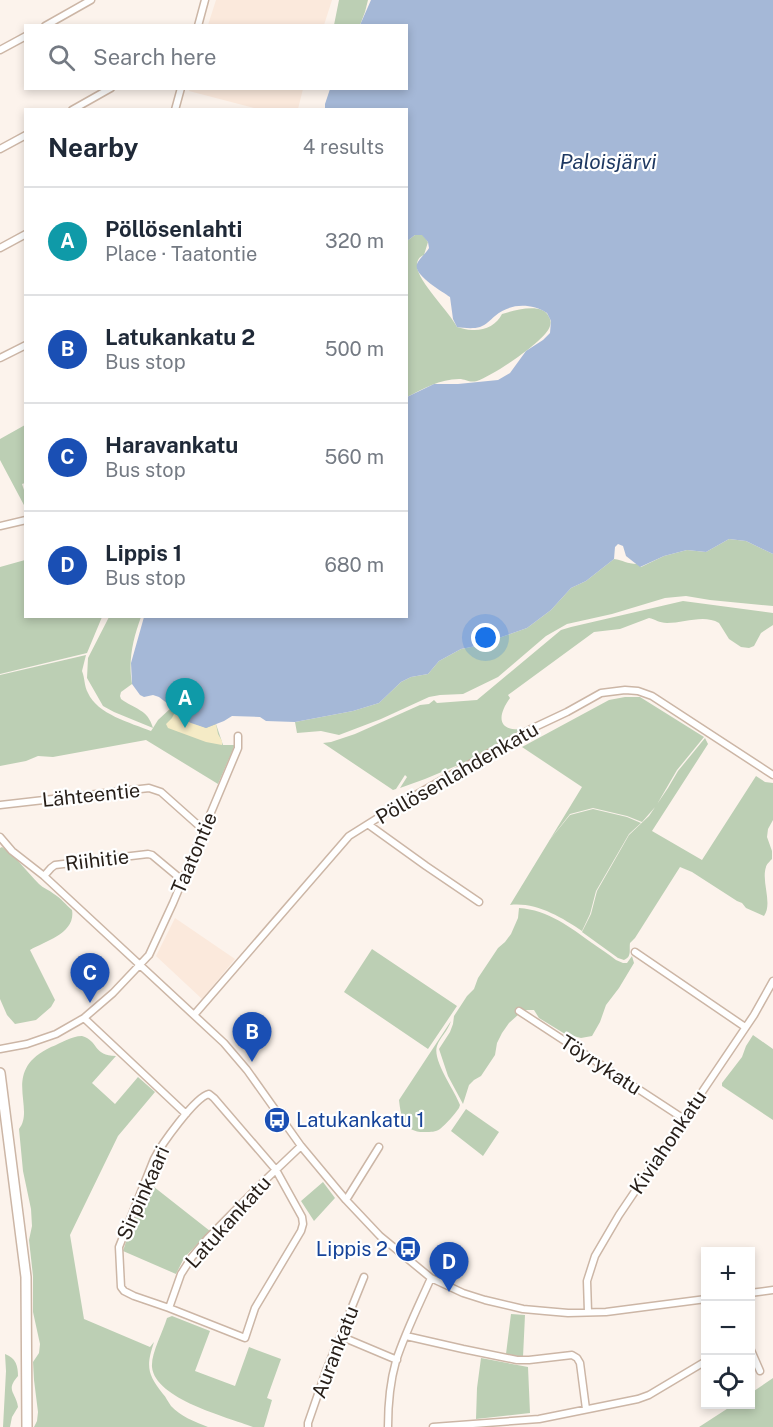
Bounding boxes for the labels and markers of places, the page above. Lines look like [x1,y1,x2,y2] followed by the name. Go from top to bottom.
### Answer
[166,678,204,728] pin: A
[70,954,110,1003] pin: C
[232,1012,272,1062] pin: B
[262,1105,292,1135] bus stop icon: Latukankatu 1
[296,1108,425,1132] place label: Latukankatu 1
[393,1234,423,1264] bus stop icon: Lippis 2
[316,1237,388,1261] place label: Lippis 2
[430,1242,468,1292] pin: D

